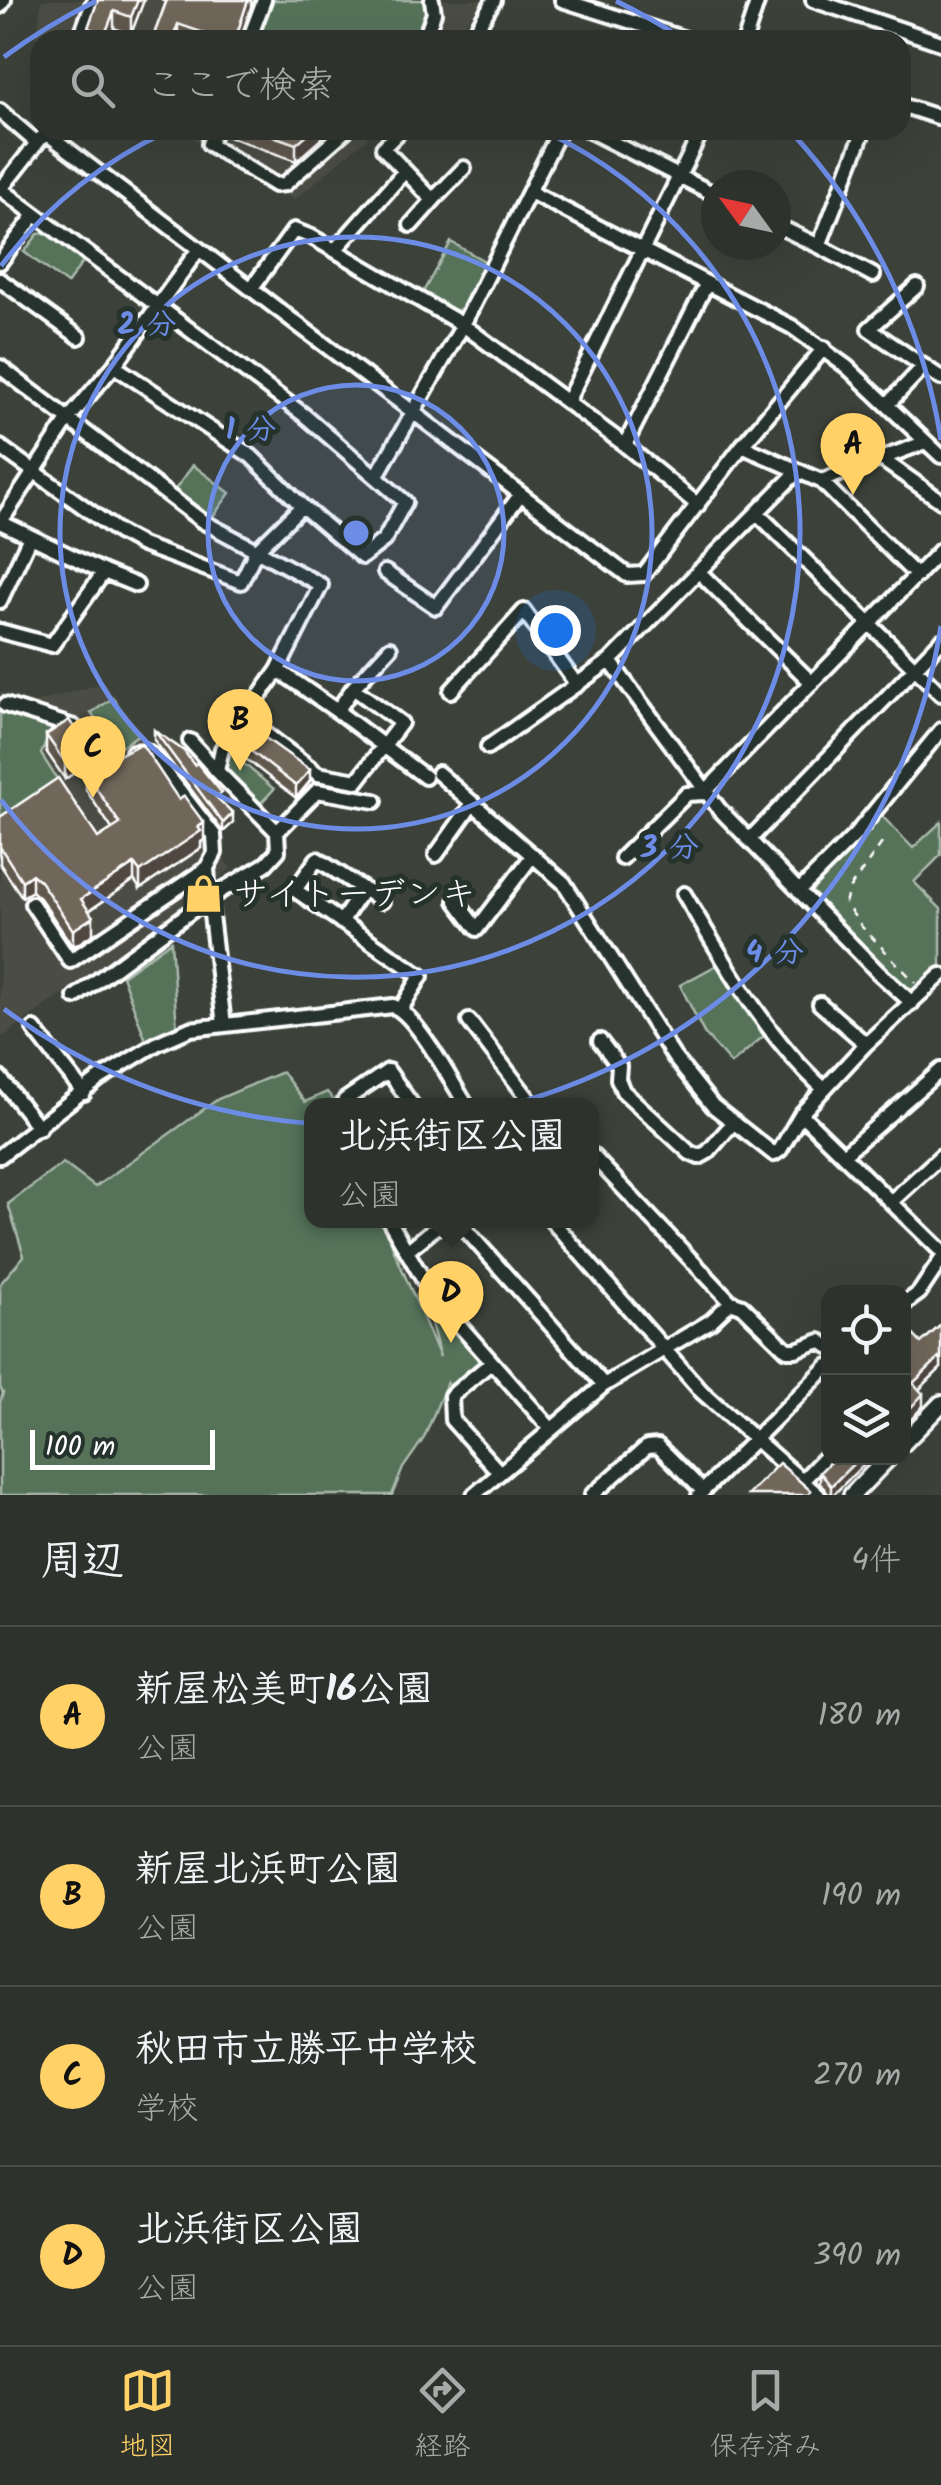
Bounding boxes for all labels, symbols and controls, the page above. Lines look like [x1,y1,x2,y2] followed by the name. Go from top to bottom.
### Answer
[30,30,911,140] search box
[145,57,335,117] text: ここで検索
[65,58,120,113] icon: search
[701,170,791,260] north arrow
[117,302,177,350] text: 2 分
[226,407,276,455] text: 1 分
[820,412,886,495] pin: A
[338,515,374,551] centre of rings
[530,605,581,656] your location
[208,688,272,771] pin: B
[61,716,126,798] pin: C
[640,825,699,873] text: 3 分
[233,868,476,924] place label: サイトーデンキ
[182,872,224,914] shop icon: サイトーデンキ
[746,930,804,978] text: 4 分
[304,1098,599,1228] popup
[337,1108,566,1168] text: 北浜街区公園
[337,1171,402,1222] text: 公園
[418,1260,484,1343] pin: D
[821,1285,911,1465] map controls
[821,1285,911,1375] button: locate
[821,1375,911,1465] button: layers
[30,1425,215,1470] scale bar
[45,1425,115,1470] text: 100 m
[40,1529,124,1596] text: 周辺
[851,1536,901,1587] text: 4件
[135,1661,433,1721] text: 新屋松美町16公園
[62,1691,83,1742] text: A
[817,1691,901,1742] text: 180 m
[135,1724,199,1775] text: 公園
[135,1841,401,1901] text: 新屋北浜町公園
[63,1871,82,1922] text: B
[821,1871,901,1922] text: 190 m
[135,1904,199,1955] text: 公園
[135,2021,477,2081] text: 秋田市立勝平中学校
[63,2051,82,2102] text: C
[813,2051,901,2102] text: 270 m
[135,2084,199,2135] text: 学校
[135,2201,363,2261] text: 北浜街区公園
[62,2231,83,2282] text: D
[813,2231,901,2282] text: 390 m
[135,2264,199,2315] text: 公園
[119,2363,176,2470] tab: 地図
[414,2363,471,2470] tab: 経路
[709,2363,822,2470] tab: 保存済み

